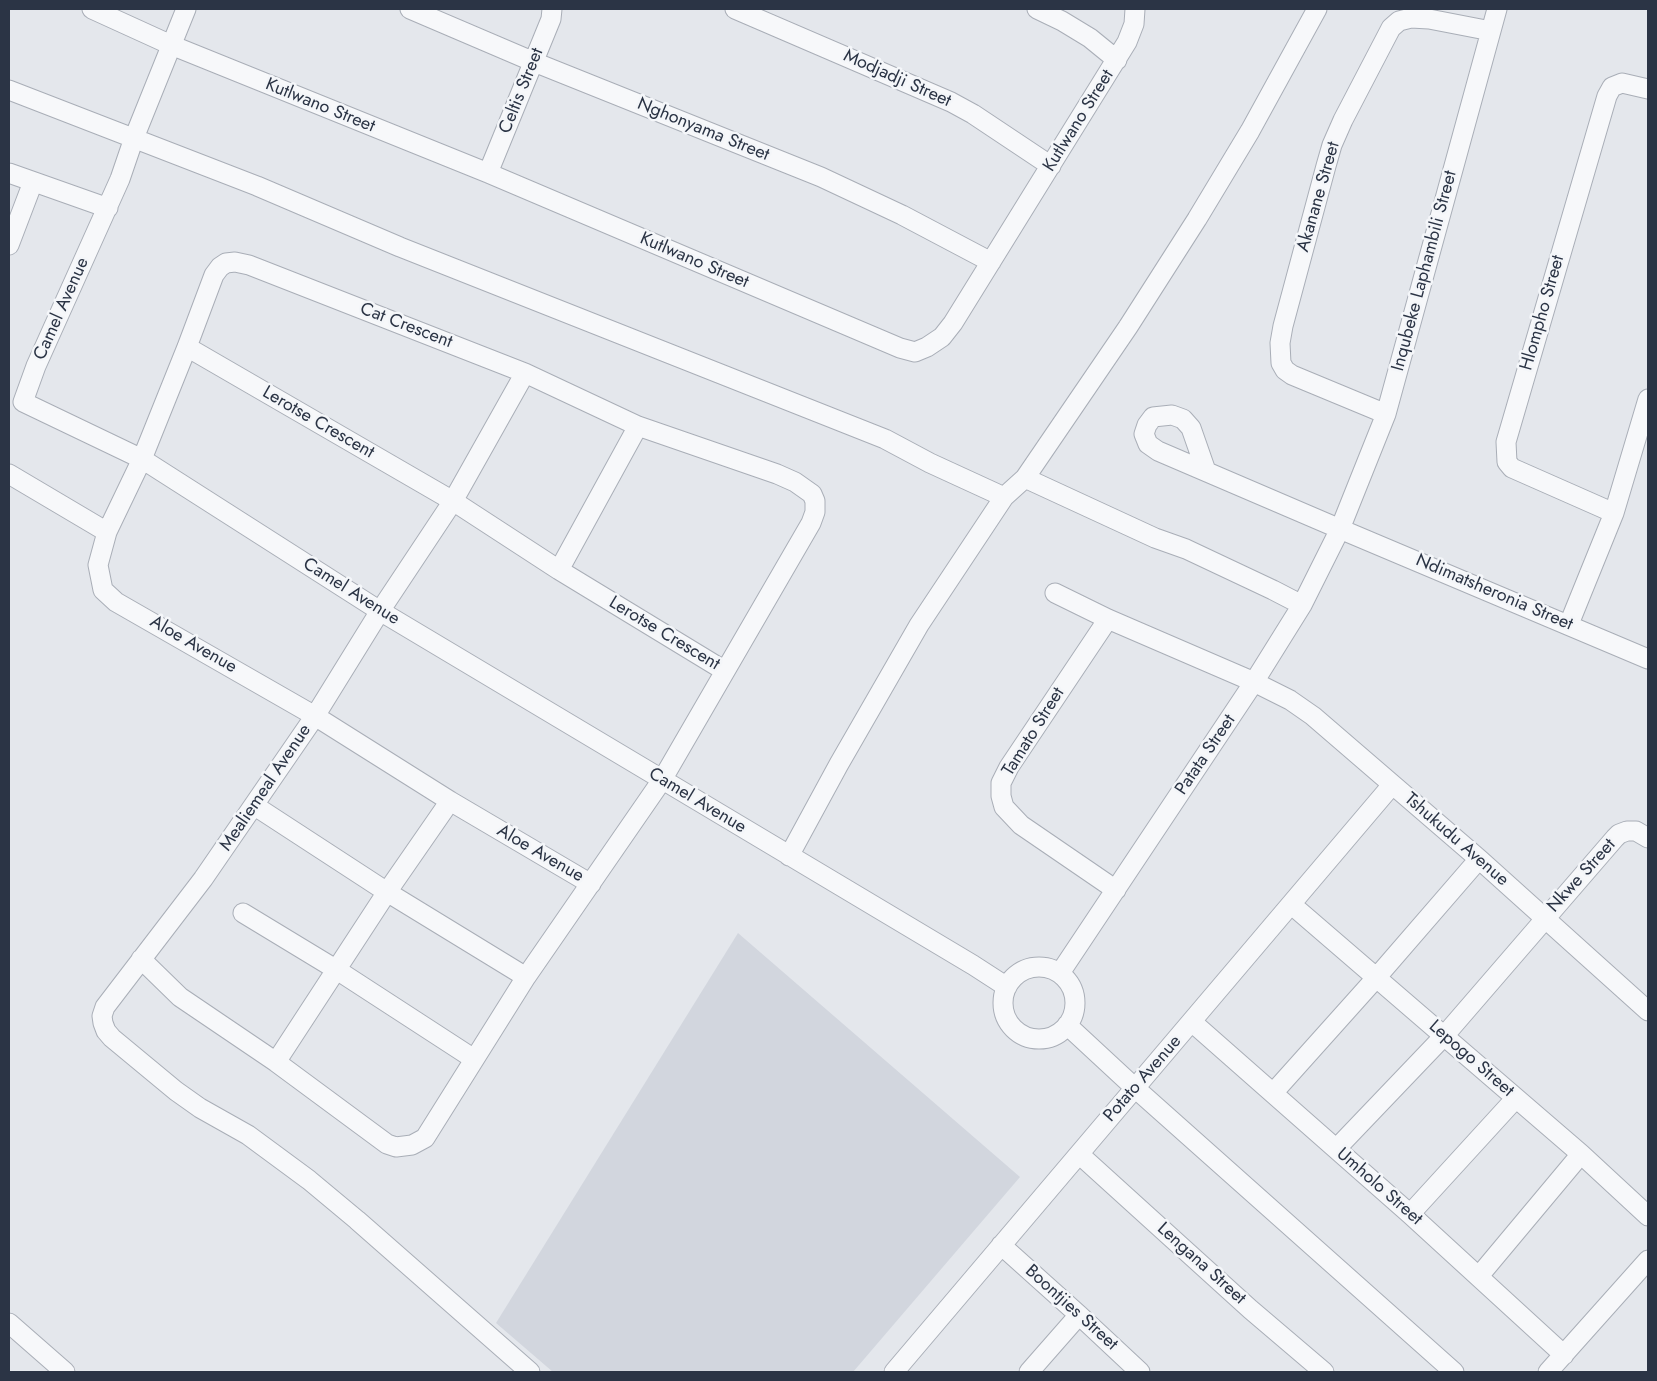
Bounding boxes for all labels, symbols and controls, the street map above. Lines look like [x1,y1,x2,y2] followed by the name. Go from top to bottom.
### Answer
[495,45,549,137] street label: Celtis Street
[840,46,954,112] street label: Modjadji Street
[1039,66,1119,176] street label: Kutlwano Street
[262,74,378,138] street label: Kutlwano Street
[634,94,772,166] street label: Nghonyama Street
[1293,139,1345,255] street label: Akanane Street
[1388,168,1462,374] street label: Inqubeke Laphambili Street
[636,228,752,294] street label: Kutlwano Street
[1516,253,1570,373] street label: Hlompho Street
[30,254,94,364] street label: Camel Avenue
[357,299,455,353] street label: Cat Crescent
[258,382,378,464] street label: Lerotse Crescent
[1412,550,1576,636] street label: Ndimatsheronia Street
[299,554,403,630] street label: Camel Avenue
[605,592,723,676] street label: Lerotse Crescent
[146,611,240,679] street label: Aloe Avenue
[998,684,1070,780] street label: Tamato Street
[1171,711,1241,799] street label: Patata Street
[216,721,316,855] street label: Mealiemeal Avenue
[644,763,750,839] street label: Camel Avenue
[1399,789,1513,891] street label: Tshukudu Avenue
[493,820,587,888] street label: Aloe Avenue
[1543,835,1621,917] street label: Nkwe Street
[1424,1016,1518,1102] street label: Lepogo Street
[1100,1031,1186,1127] street label: Potato Avenue
[1332,1144,1426,1230] street label: Umholo Street
[1152,1218,1250,1310] street label: Lengana Street
[1020,1261,1122,1355] street label: Boontjies Street

